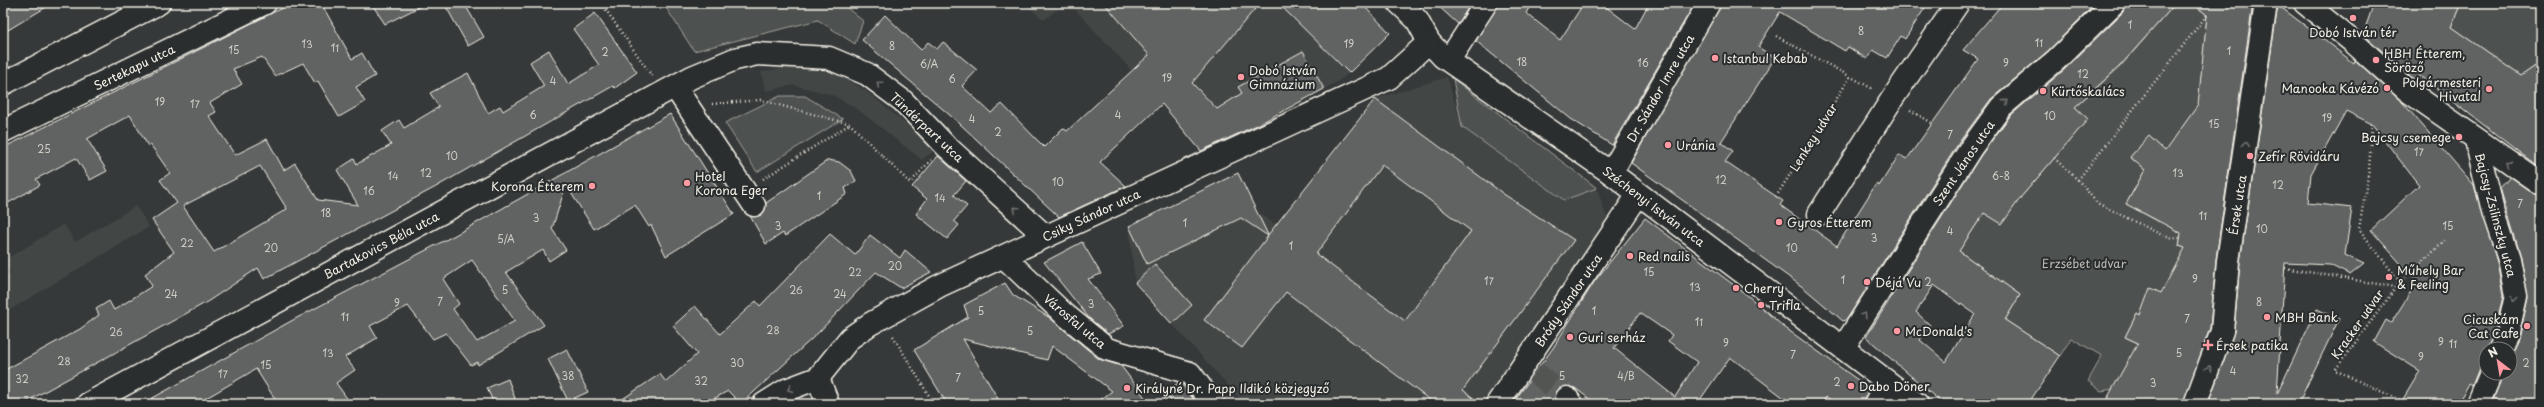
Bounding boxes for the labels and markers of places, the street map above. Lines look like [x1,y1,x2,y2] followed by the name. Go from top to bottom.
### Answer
[2348,13,2358,23] marker: Dobó István tér
[2309,23,2398,41] place label: Dobó István tér
[2384,44,2466,76] place label: HBH Étterem, Söröző
[1723,49,1808,67] place label: Istanbul Kebab
[1710,53,1720,63] marker: Istanbul Kebab
[2371,55,2381,65] marker: HBH Étterem, Söröző
[1249,61,1317,93] place label: Dobó István Gimnázium
[1236,72,1246,82] marker: Dobó István Gimnázium
[2402,73,2481,105] place label: Polgármesteri Hivatal
[2281,79,2379,97] place label: Manooka Kávézó
[2051,82,2125,100] place label: Kürtőskalács
[2382,83,2392,93] marker: Manooka Kávézó
[2484,84,2494,94] marker: Polgármesteri Hivatal
[2038,86,2048,96] marker: Kürtőskalács
[2361,128,2451,146] place label: Bajcsy csemege
[2454,132,2464,142] marker: Bajcsy csemege
[1676,136,1716,154] place label: Uránia
[1663,140,1673,150] marker: Uránia
[2258,147,2340,165] place label: Zefír Rövidáru
[2245,151,2255,161] marker: Zefír Rövidáru
[695,167,767,199] place label: Hotel Korona Eger
[491,177,584,195] place label: Korona Étterem
[682,178,692,188] marker: Hotel Korona Eger
[587,181,597,191] marker: Korona Étterem
[1787,213,1872,231] place label: Gyros Étterem
[1774,217,1784,227] marker: Gyros Étterem
[1638,247,1690,265] place label: Red nails
[1625,251,1635,261] marker: Red nails
[2397,261,2464,293] place label: Műhely Bar & Feeling
[2384,272,2394,282] marker: Műhely Bar & Feeling
[1875,273,1921,291] place label: Déjá Vu
[1862,277,1872,287] marker: Déjá Vu
[1744,279,1784,297] place label: Cherry
[1731,283,1741,293] marker: Cherry
[1769,296,1801,314] place label: Trifla
[1756,300,1766,310] marker: Trifla
[2275,308,2338,326] place label: MBH Bank
[2463,310,2519,342] place label: Cicuskám Cat Cafe
[2262,312,2272,322] marker: MBH Bank
[2522,321,2532,331] marker: Cicuskám Cat Cafe
[1905,322,1973,340] place label: McDonald's
[1892,326,1902,336] marker: McDonald's
[1578,328,1646,346] place label: Guri serház
[1565,332,1575,342] marker: Guri serház
[2216,336,2289,354] place label: Érsek patika
[2203,340,2213,350] marker: Érsek patika
[1859,377,1930,395] place label: Dabo Döner
[1135,379,1330,397] place label: Királyné Dr. Papp Ildikó közjegyző
[1846,381,1856,391] marker: Dabo Döner
[1122,383,1132,393] marker: Királyné Dr. Papp Ildikó közjegyző

